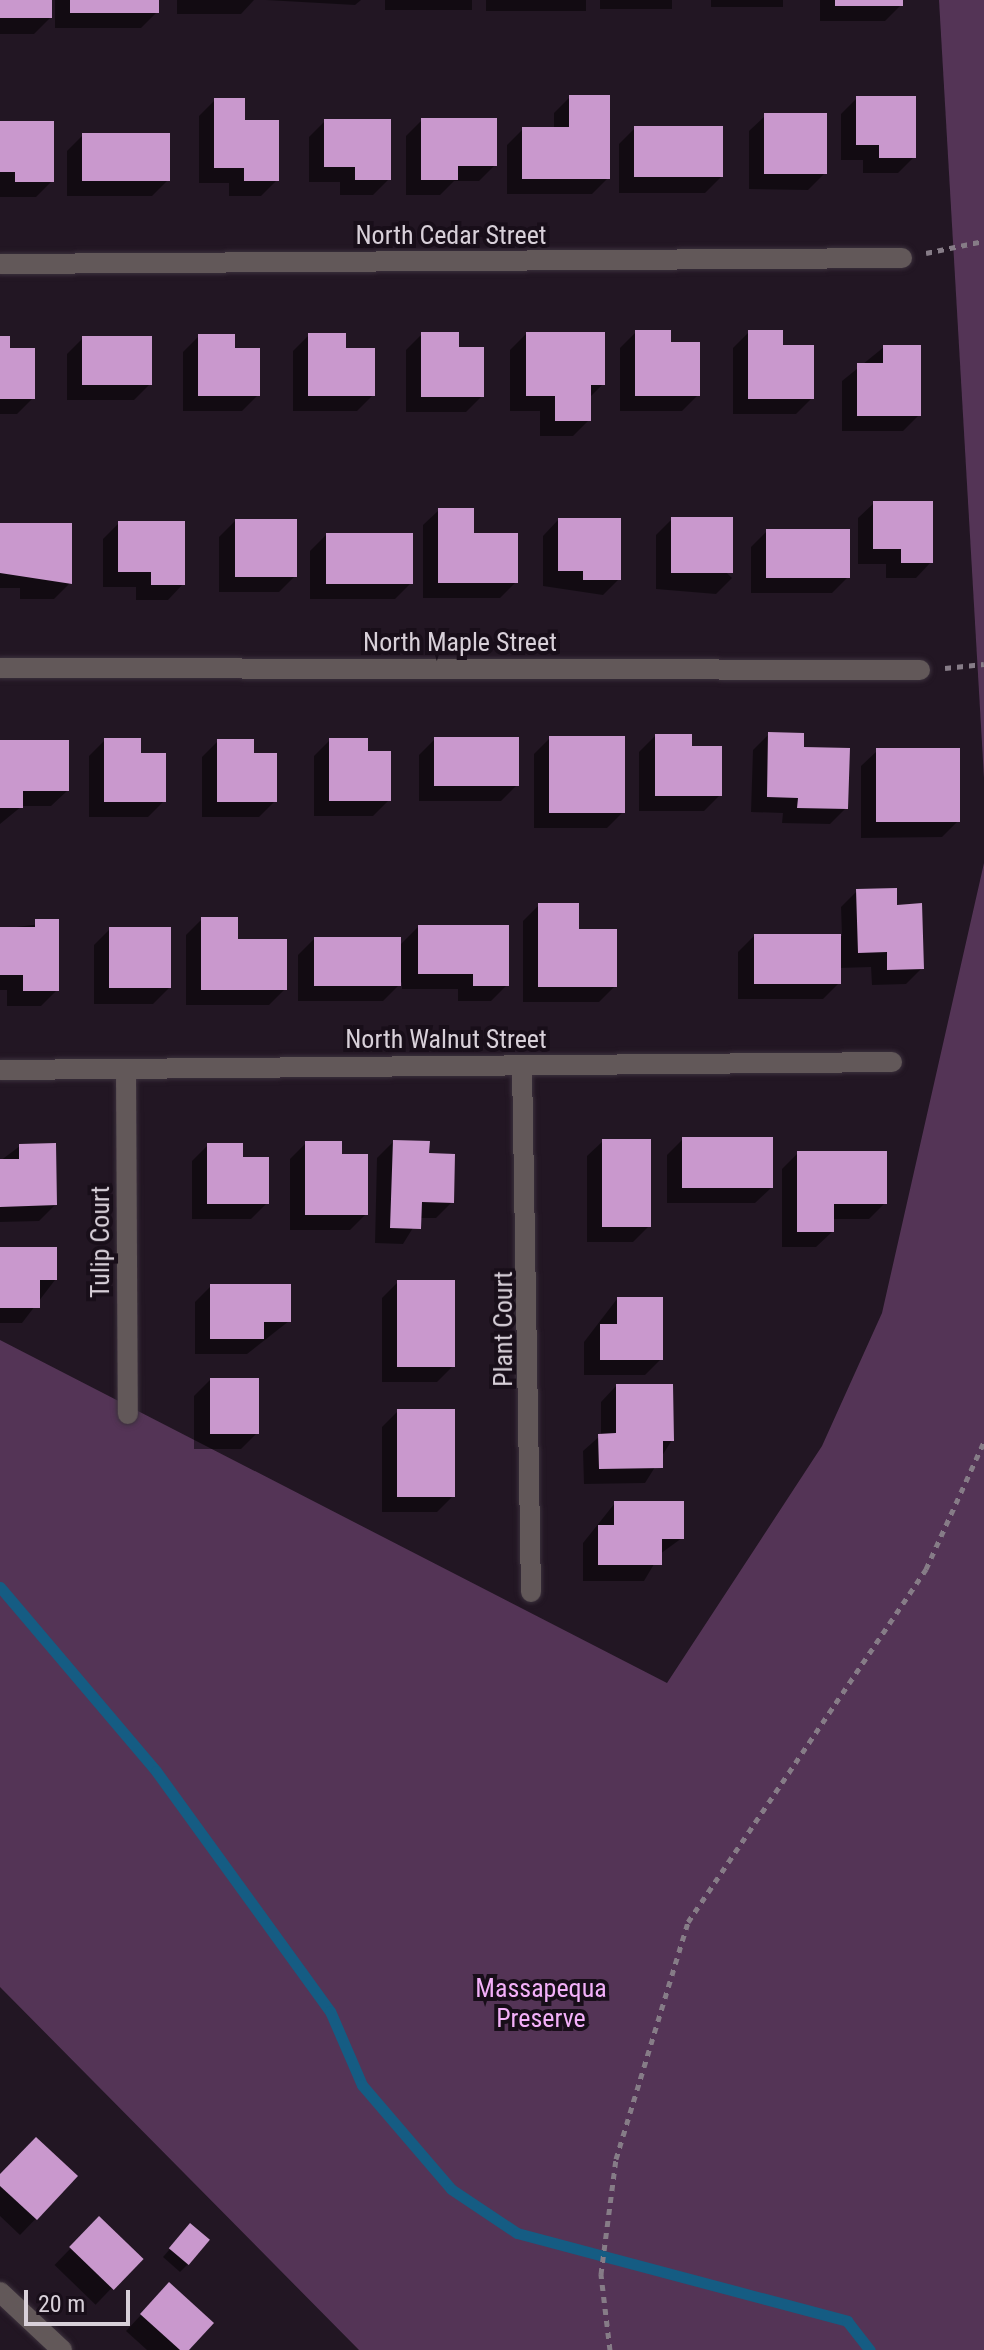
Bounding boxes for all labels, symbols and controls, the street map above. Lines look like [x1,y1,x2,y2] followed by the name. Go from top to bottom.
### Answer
[355,220,547,252] street label: North Cedar Street
[363,627,557,659] street label: North Maple Street
[345,1024,547,1056] street label: North Walnut Street
[85,1186,117,1298] street label: Tulip Court
[488,1271,520,1387] street label: Plant Court
[475,1973,607,2034] park label: Massapequa Preserve
[28,2274,134,2324] scale bar
[38,2290,85,2318] text: 20 m

